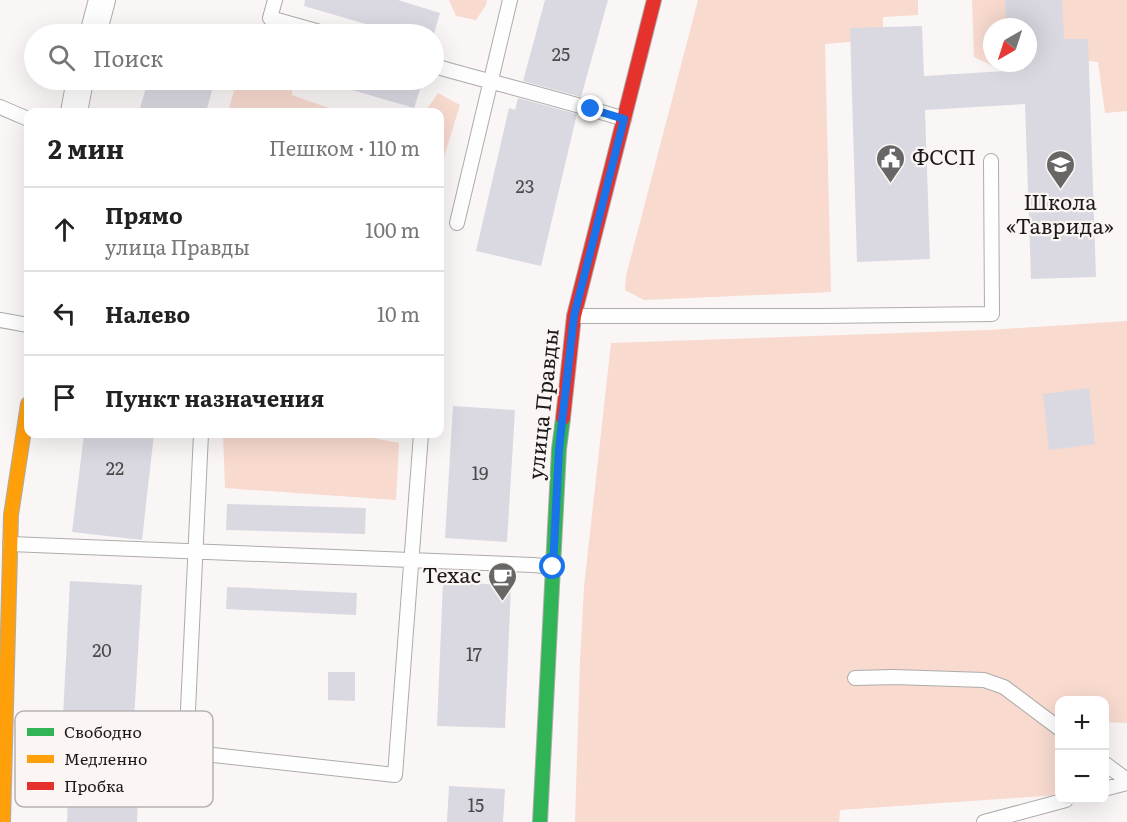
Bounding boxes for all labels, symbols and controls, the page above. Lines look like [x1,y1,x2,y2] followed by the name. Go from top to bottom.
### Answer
[983,18,1037,72] north arrow
[24,24,444,90] search box
[552,40,570,67] house number: 25
[45,41,78,74] icon: search
[93,41,163,74] text: Поиск
[577,95,603,121] route end
[48,128,124,167] text: 2 мин
[269,132,420,162] text: Пешком · 110 m
[912,140,976,171] place label: ФССП
[875,142,907,184] public building icon: ФССП
[1044,148,1076,190] school or university icon: Школа «Таврида»
[516,172,534,199] house number: 23
[1006,185,1114,240] place label: Школа «Таврида»
[105,198,183,231] text: Прямо
[48,213,81,246] icon: ahead
[365,214,420,244] text: 100 m
[105,231,250,261] text: улица Правды
[48,297,81,330] icon: left
[105,297,190,330] text: Налево
[377,298,420,328] text: 10 m
[518,326,565,481] street label: улица Правды
[48,381,81,414] icon: arrive
[105,381,324,414] text: Пункт назначения
[106,454,124,481] house number: 22
[472,459,488,486] house number: 19
[539,553,565,579] route start
[422,558,481,589] place label: Техас
[486,560,518,602] cafe icon: Техас
[92,636,112,663] house number: 20
[466,640,482,667] house number: 17
[1055,696,1109,804] map controls
[1055,696,1109,750] button: +
[15,711,213,807] legend
[64,719,142,743] text: Свободно
[64,746,147,770] text: Медленно
[1055,750,1109,804] button: −
[64,773,125,797] text: Пробка
[468,791,484,818] house number: 15

